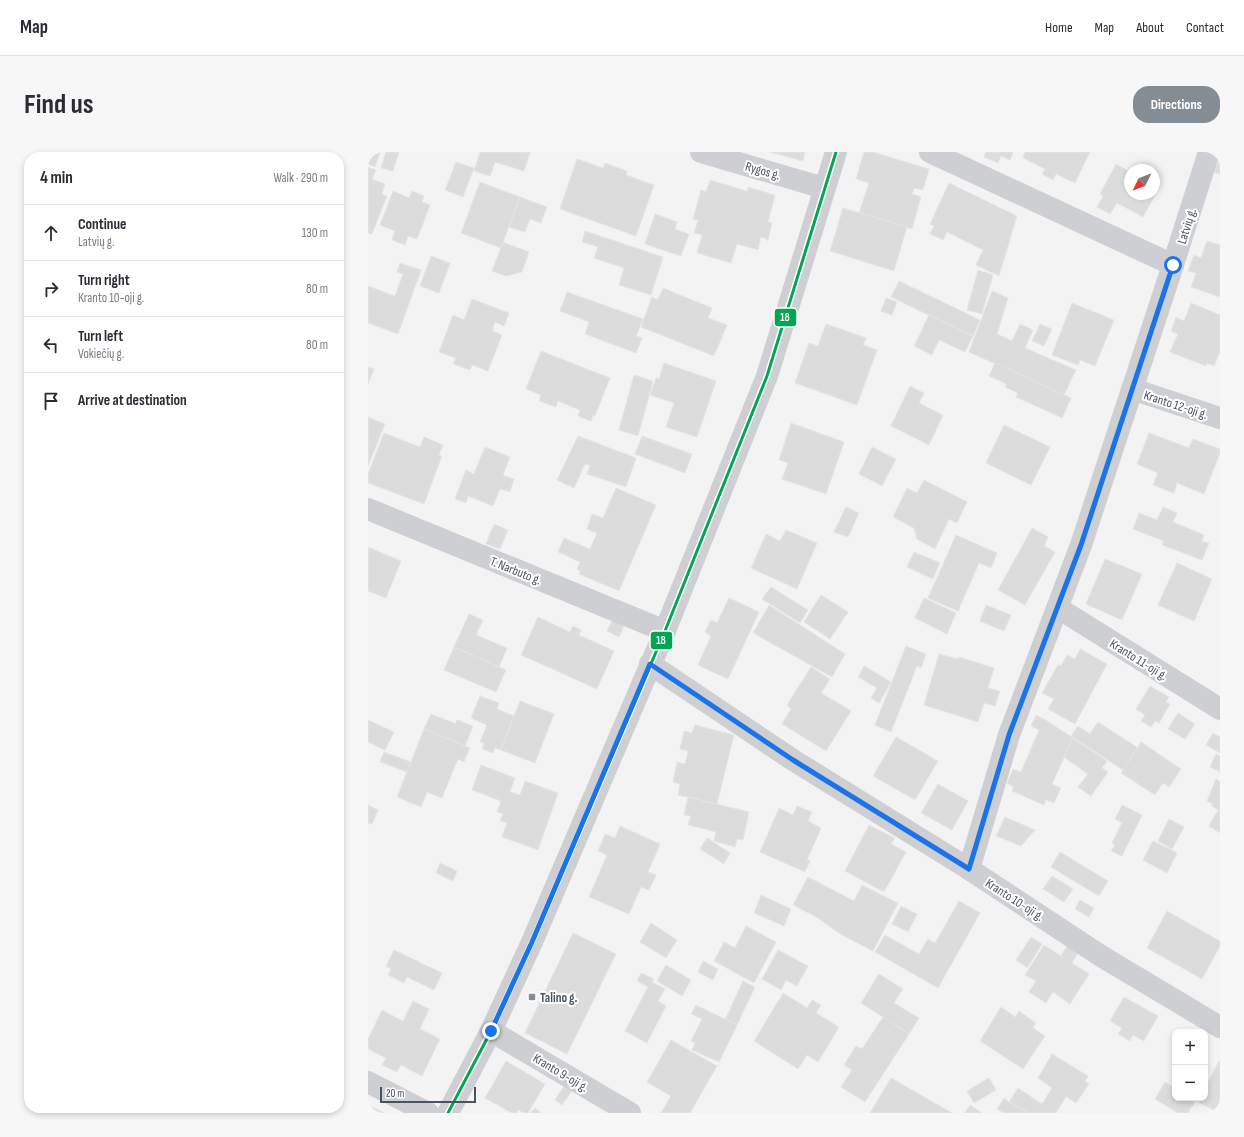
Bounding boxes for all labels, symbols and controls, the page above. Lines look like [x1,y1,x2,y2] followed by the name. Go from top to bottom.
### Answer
[20,16,48,39] text: Map
[1045,19,1073,36] text: Home
[1095,19,1114,36] text: Map
[1136,19,1164,36] text: About
[1186,19,1224,36] text: Contact
[1133,86,1220,123] button: Directions
[24,88,93,121] text: Find us
[744,158,782,184] street label: Rygos g.
[1124,164,1160,200] north arrow
[40,168,73,188] text: 4 min
[273,170,328,186] text: Walk · 290 m
[1174,207,1200,246] street label: Latvių g.
[78,215,127,234] text: Continue
[40,222,62,244] icon: ahead
[302,225,328,241] text: 130 m
[78,234,114,250] text: Latvių g.
[1164,256,1182,274] route start
[78,271,130,290] text: Turn right
[40,278,62,300] icon: right
[306,281,328,297] text: 80 m
[78,290,144,306] text: Kranto 10-oji g.
[774,308,797,327] line badge: 18
[780,311,790,324] text: 18
[78,327,123,346] text: Turn left
[40,334,62,356] icon: left
[306,337,328,353] text: 80 m
[78,346,124,362] text: Vokiečių g.
[1142,387,1210,423] street label: Kranto 12-oji g.
[40,390,62,412] icon: arrive
[78,391,187,410] text: Arrive at destination
[488,553,544,588] street label: T. Narbuto g.
[650,631,673,650] line badge: 18
[656,634,666,647] text: 18
[1107,636,1170,684] street label: Kranto 11-oji g.
[982,875,1047,925] street label: Kranto 10-oji g.
[540,990,578,1006] place label: Talino g.
[527,992,537,1002] marker: Talino g.
[482,1022,500,1040] route end
[1172,1029,1208,1101] map controls
[1172,1029,1208,1065] button: +
[530,1050,591,1096] street label: Kranto 9-oji g.
[1172,1065,1208,1101] button: −
[380,1085,476,1104] scale bar
[386,1087,404,1100] text: 20 m

